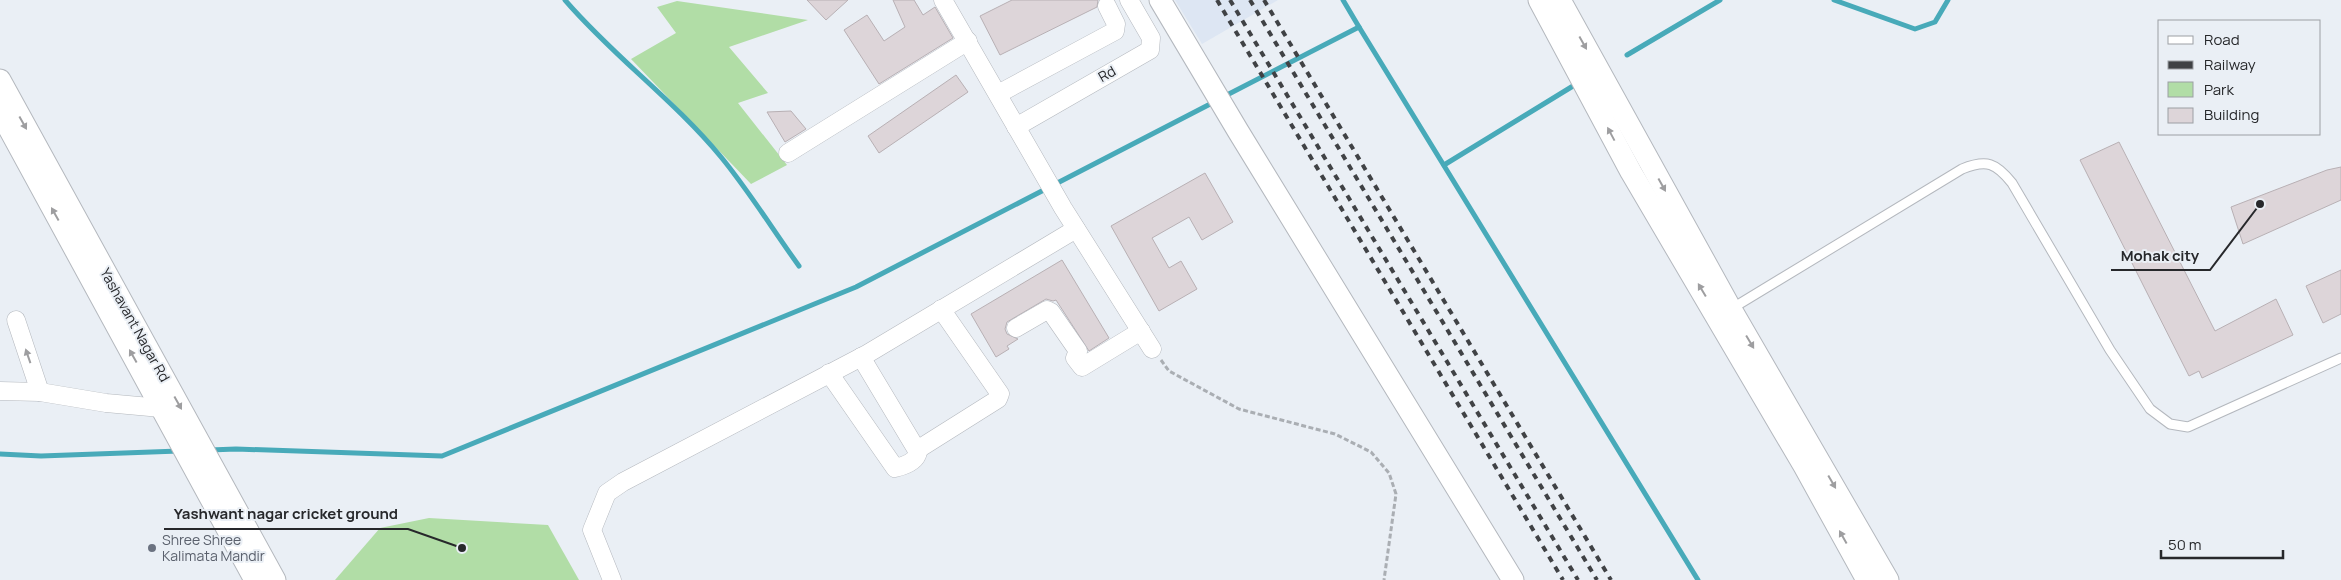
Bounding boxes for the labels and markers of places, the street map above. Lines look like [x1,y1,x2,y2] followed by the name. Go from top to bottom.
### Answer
[2111,240,2210,270] callout: Mohak city
[164,499,408,529] callout: Yashwant nagar cricket ground
[162,530,265,565] place label: Shree Shree Kalimata Mandir
[146,542,158,554] marker: Shree Shree Kalimata Mandir

